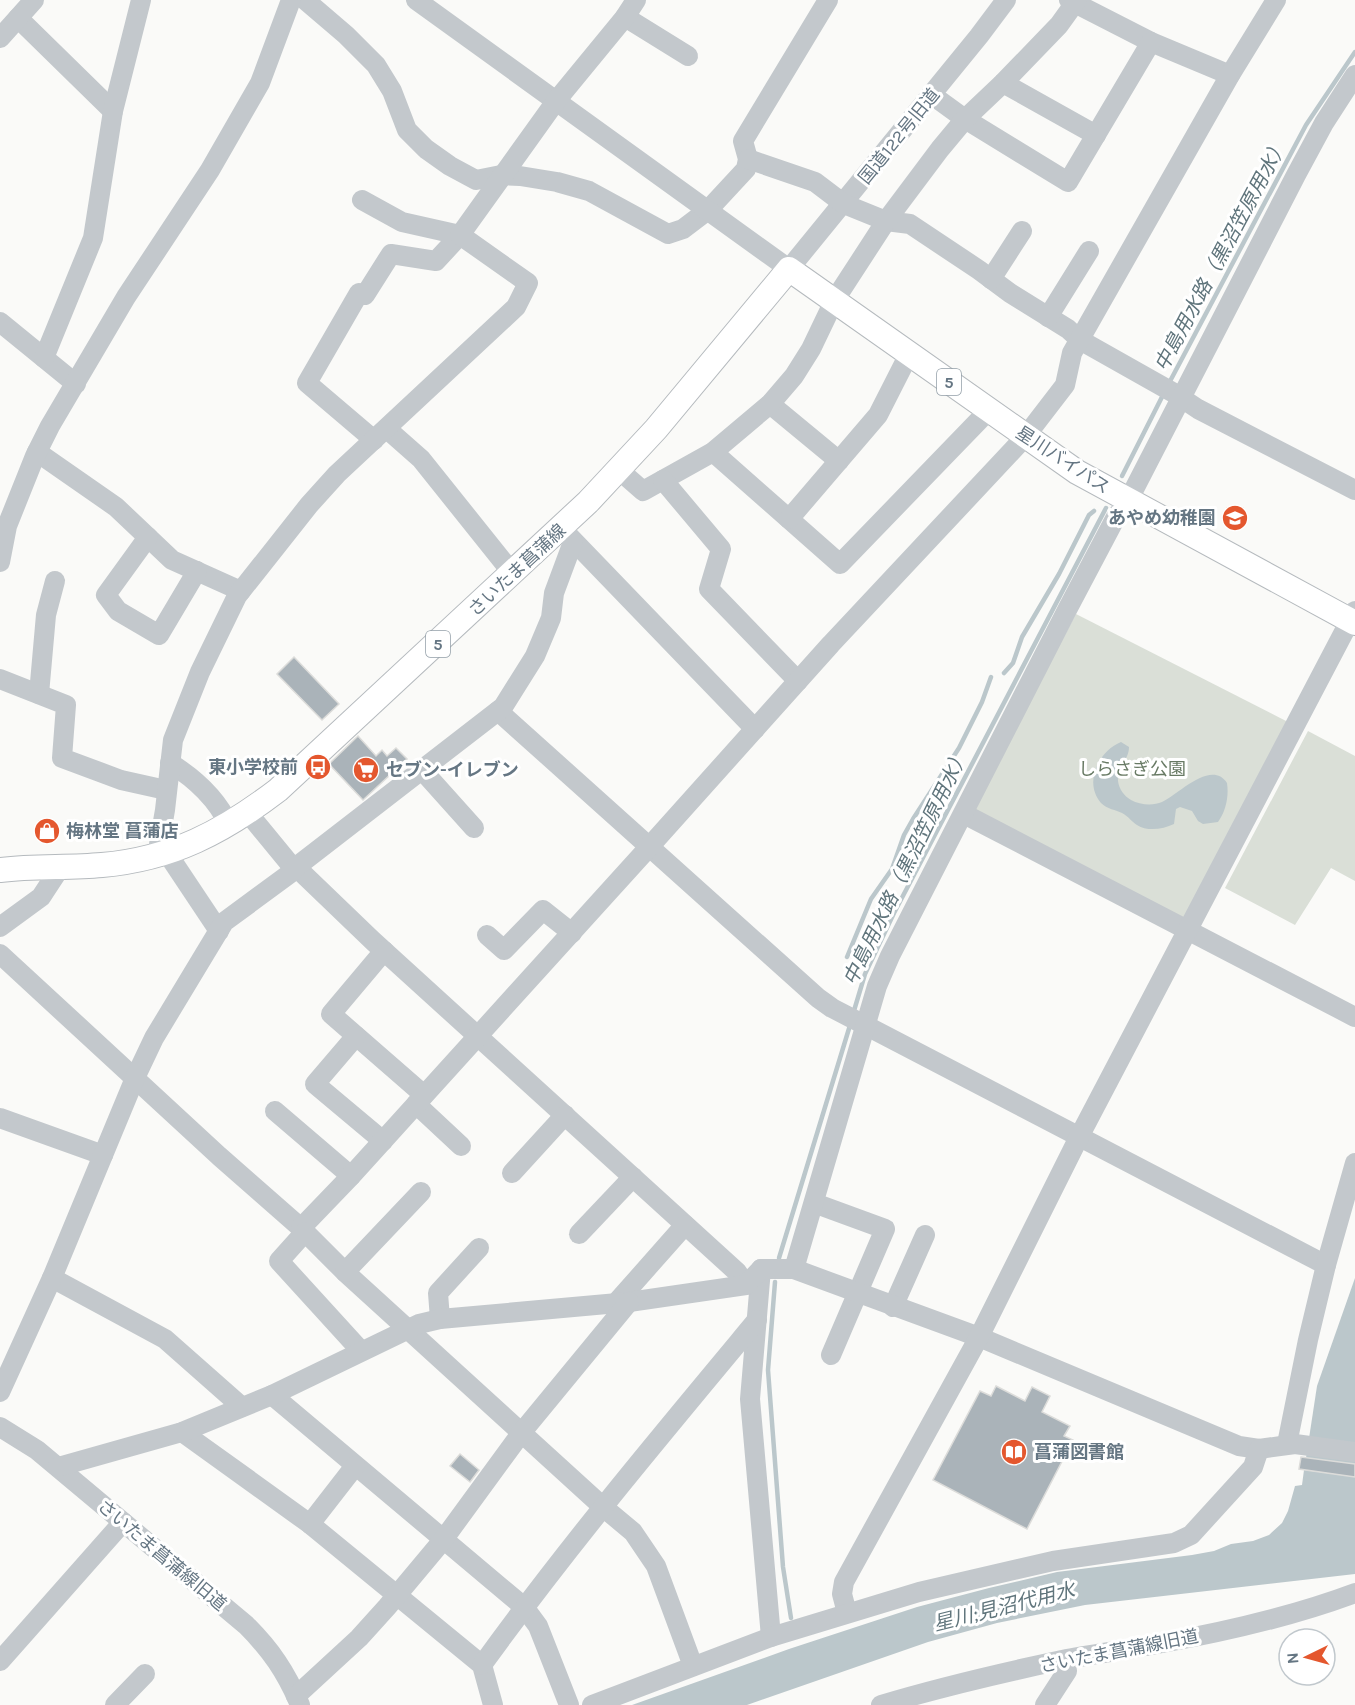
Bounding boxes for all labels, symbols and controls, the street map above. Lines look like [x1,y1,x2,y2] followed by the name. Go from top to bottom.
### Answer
[854,84,944,188] street label: 国道122号旧道
[1150,135,1292,375] water label: 中島用水路（黒沼笠原用水）
[937,369,961,395] road number: 5
[1012,421,1114,499] street label: 星川バイパス
[1220,503,1250,533] school or university icon: あやめ幼稚園
[1108,507,1216,529] place label: あやめ幼稚園
[464,519,570,621] street label: さいたま菖蒲線
[426,631,450,657] road number: 5
[839,745,973,989] water label: 中島用水路（黒沼笠原用水）
[303,752,333,782] bus stop icon: 東小学校前
[351,755,381,785] supermarket icon: セブン-イレブン
[208,756,298,778] place label: 東小学校前
[1078,758,1186,780] park label: しらさぎ公園
[386,759,519,781] place label: セブン-イレブン
[32,816,62,846] shop icon: 梅林堂 菖蒲店
[66,820,179,842] place label: 梅林堂 菖蒲店
[999,1437,1029,1467] library icon: 菖蒲図書館
[1034,1441,1124,1463] place label: 菖蒲図書館
[93,1495,231,1615] street label: さいたま菖蒲線旧道
[931,1578,1079,1636] water label: 星川;見沼代用水
[1038,1625,1200,1677] street label: さいたま菖蒲線旧道
[1277,1627,1337,1687] north arrow
[1283,1652,1303,1665] text: N

